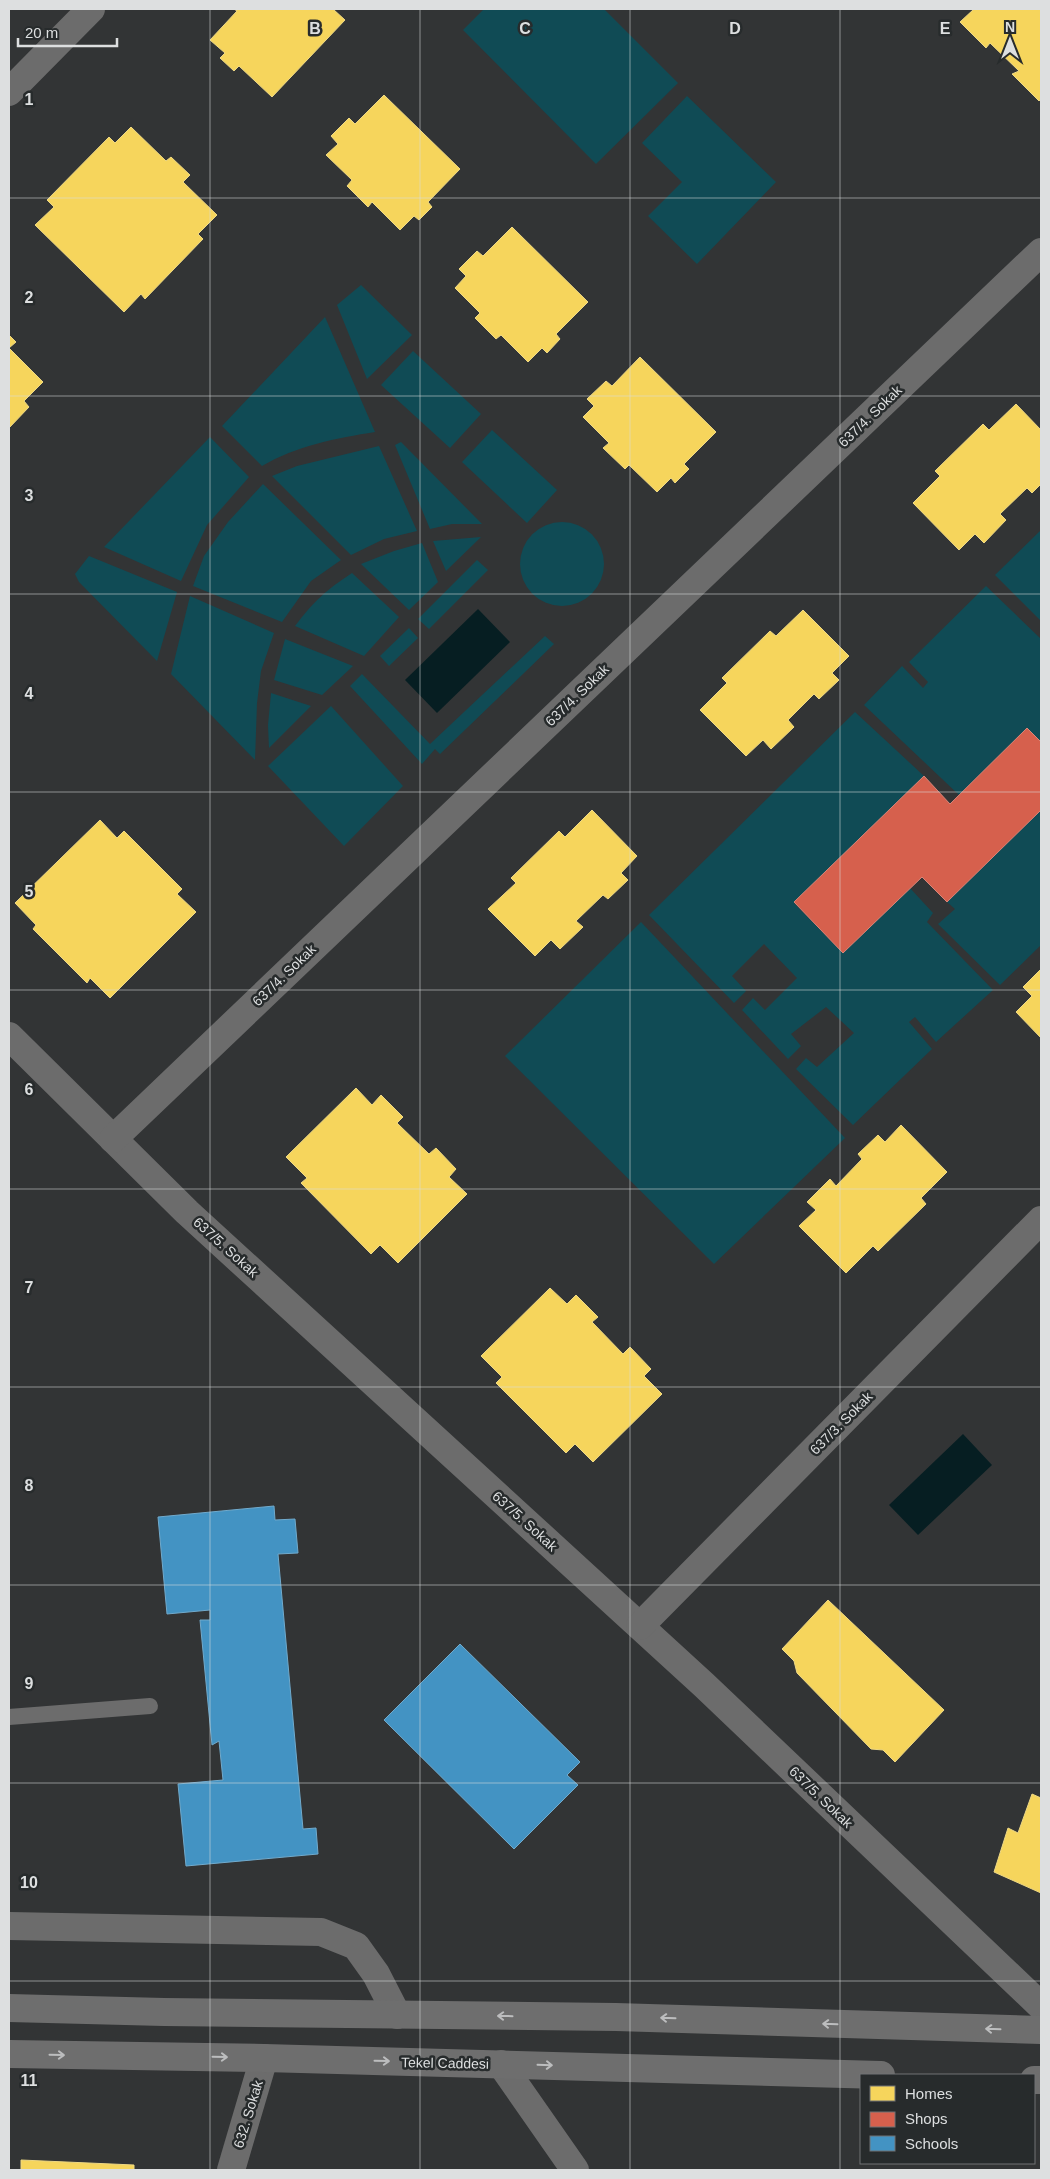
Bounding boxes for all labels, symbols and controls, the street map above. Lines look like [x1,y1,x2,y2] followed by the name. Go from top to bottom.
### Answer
[18,15,116,47] scale bar
[985,15,1035,65] north arrow
[1005,19,1015,35] text: N
[309,20,321,37] text: B
[519,20,531,37] text: C
[729,20,741,37] text: D
[940,20,951,37] text: E
[25,24,58,41] text: 20 m
[25,91,34,108] text: 1
[25,289,34,306] text: 2
[835,381,906,450] street label: 637/4. Sokak
[25,487,34,504] text: 3
[542,660,613,729] street label: 637/4. Sokak
[25,685,34,702] text: 4
[25,883,34,900] text: 5
[249,940,320,1009] street label: 637/4. Sokak
[25,1081,34,1098] text: 6
[190,1214,262,1281] street label: 637/5. Sokak
[25,1279,34,1296] text: 7
[806,1388,876,1458] street label: 637/3. Sokak
[25,1477,34,1494] text: 8
[489,1488,561,1555] street label: 637/5. Sokak
[25,1675,34,1692] text: 9
[786,1763,857,1832] street label: 637/5. Sokak
[20,1874,38,1891] text: 10
[497,2011,514,2021] one-way arrow
[660,2014,676,2023] one-way arrow
[822,2019,838,2028] one-way arrow
[985,2024,1001,2033] one-way arrow
[49,2050,65,2060] one-way arrow
[212,2052,228,2062] one-way arrow
[401,2054,489,2072] street label: Tekel Caddesi
[374,2056,390,2066] one-way arrow
[537,2061,553,2070] one-way arrow
[21,2072,38,2089] text: 11
[860,2074,1035,2164] legend
[230,2077,266,2150] street label: 632. Sokak
[905,2085,953,2102] text: Homes
[905,2110,948,2127] text: Shops
[905,2135,958,2152] text: Schools

